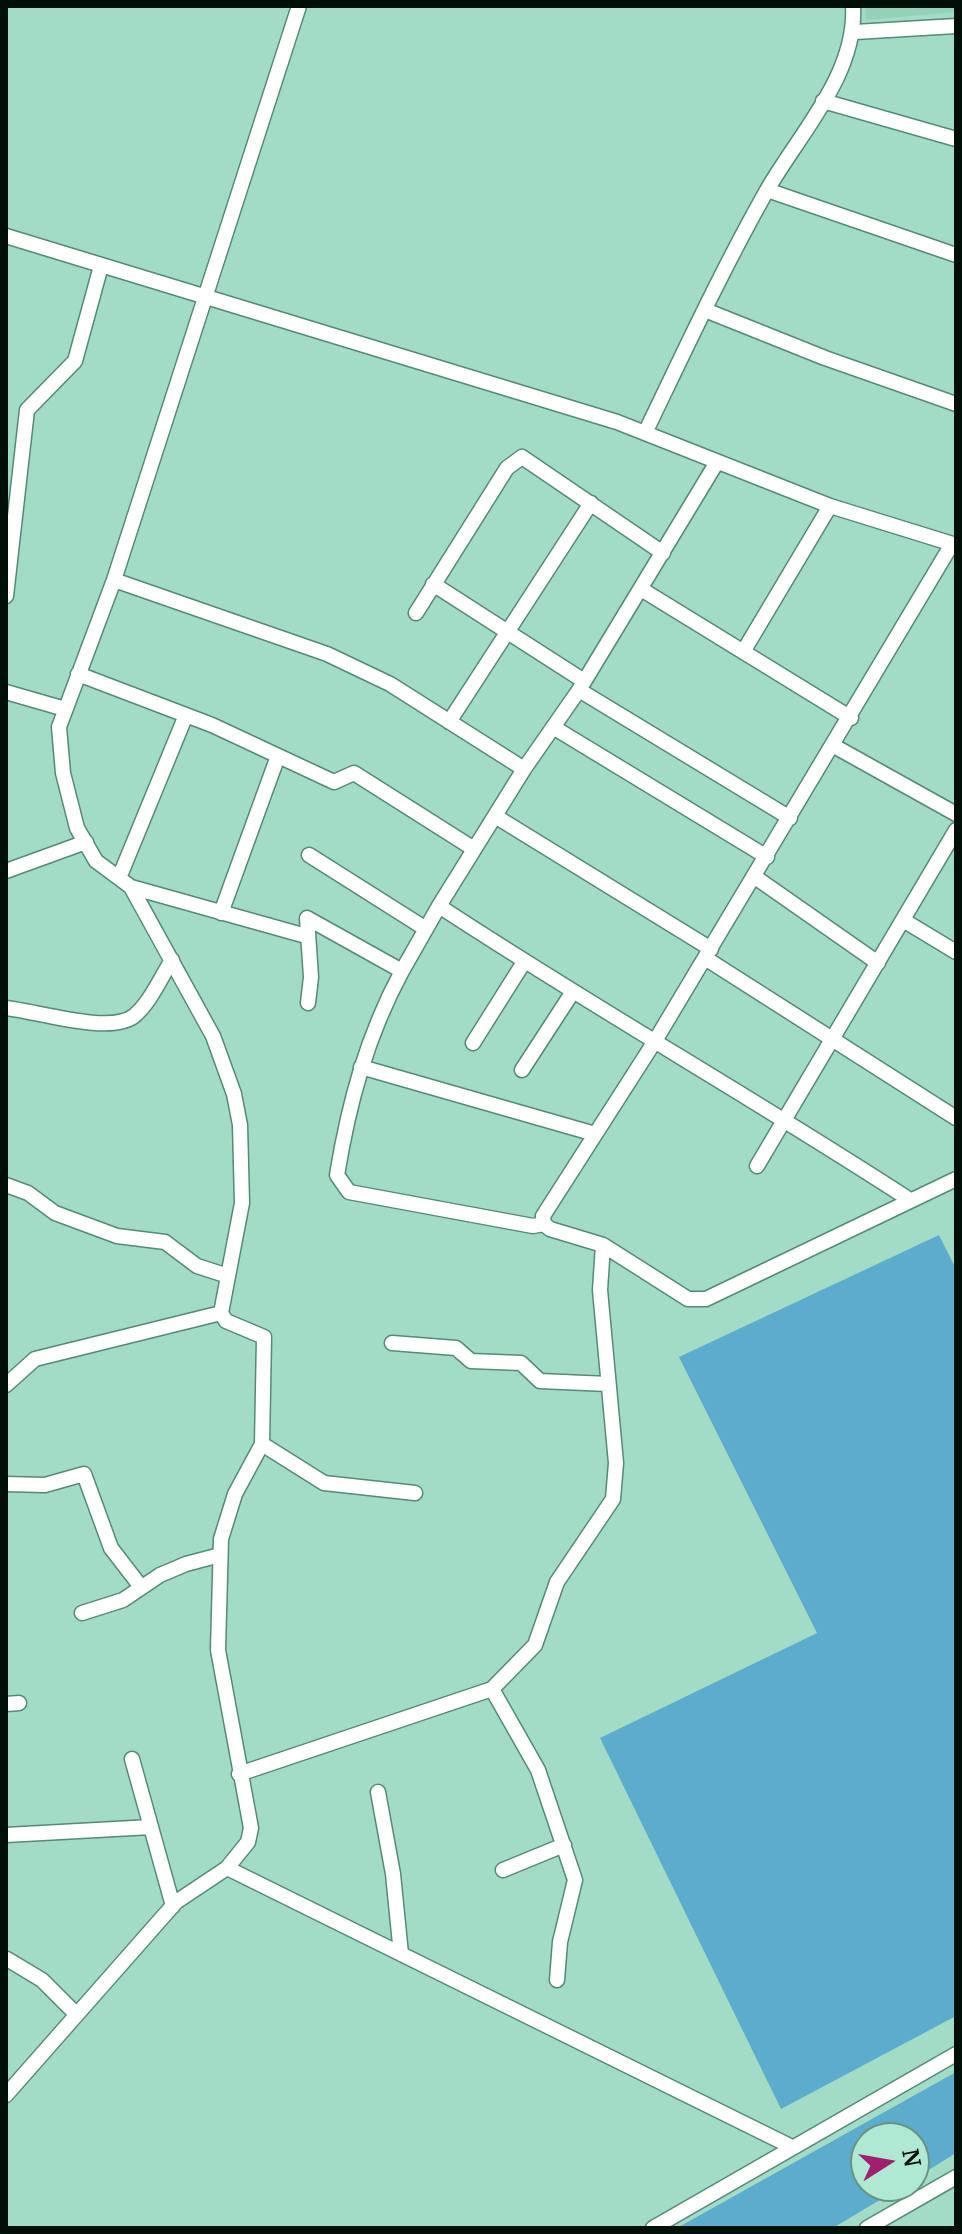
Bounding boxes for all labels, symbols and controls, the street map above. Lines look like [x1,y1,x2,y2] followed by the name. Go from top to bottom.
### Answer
[850,2122,930,2202] north arrow
[896,2147,927,2169] text: N

